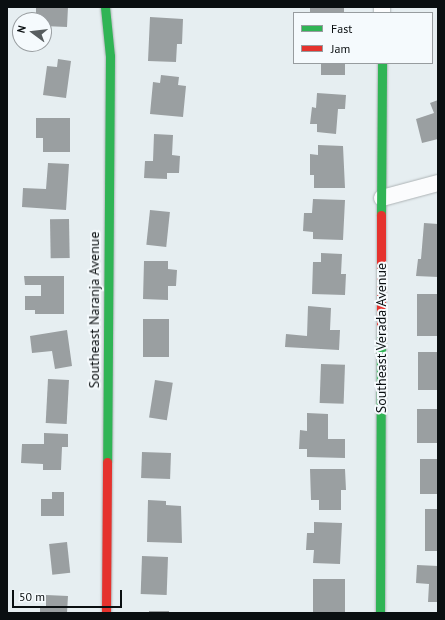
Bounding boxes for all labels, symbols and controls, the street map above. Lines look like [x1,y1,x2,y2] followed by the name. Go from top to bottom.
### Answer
[12,12,52,52] north arrow
[293,12,433,64] legend
[331,21,352,36] text: Fast
[14,24,29,34] text: N
[331,41,350,56] text: Jam
[86,231,102,389] street label: Southeast Naranja Avenue
[373,262,389,414] street label: Southeast Verada Avenue
[14,582,124,608] scale bar
[19,589,45,604] text: 50 m

